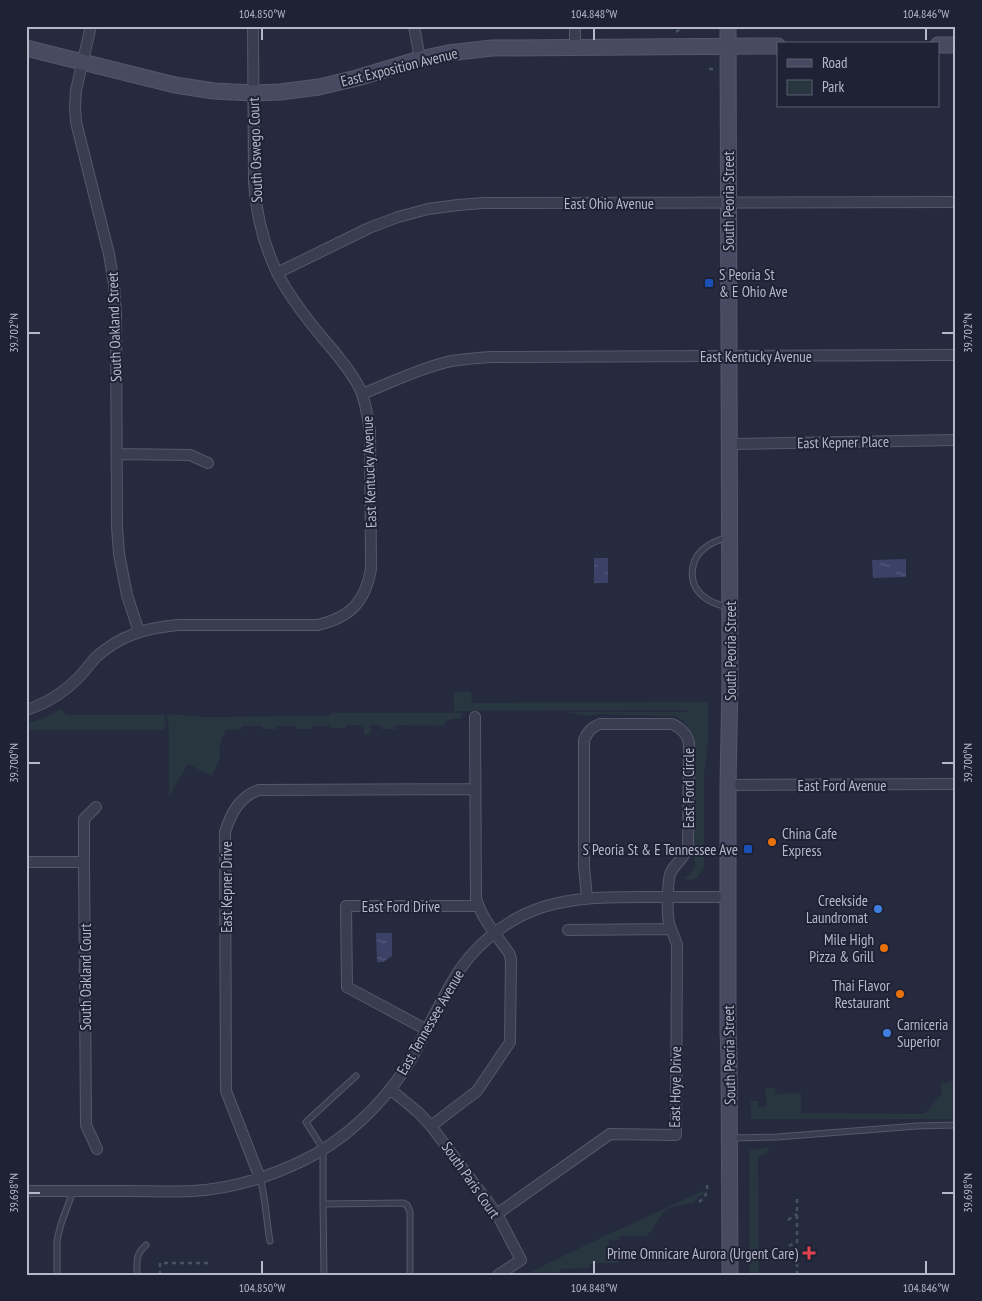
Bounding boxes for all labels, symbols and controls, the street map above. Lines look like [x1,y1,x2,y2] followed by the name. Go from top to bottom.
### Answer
[239,6,285,21] text: 104.850°W
[571,6,617,21] text: 104.848°W
[903,6,949,21] text: 104.846°W
[777,42,940,108] legend
[339,43,459,91] street label: East Exposition Avenue
[822,53,848,72] text: Road
[822,77,844,96] text: Park
[244,97,266,203] street label: South Oswego Court
[719,151,738,251] street label: South Peoria Street
[564,194,654,213] street label: East Ohio Avenue
[719,265,788,301] place label: S Peoria St & E Ohio Ave
[103,272,125,382] street label: South Oakland Street
[703,277,715,289] marker: S Peoria St & E Ohio Ave
[6,313,21,353] text: 39.702°N
[960,313,975,353] text: 39.702°N
[700,347,812,366] street label: East Kentucky Avenue
[358,416,380,528] street label: East Kentucky Avenue
[797,432,889,452] street label: East Kepner Place
[721,601,740,701] street label: South Peoria Street
[6,743,21,783] text: 39.700°N
[960,743,975,783] text: 39.700°N
[679,748,698,828] street label: East Ford Circle
[798,776,886,795] street label: East Ford Avenue
[782,824,837,860] place label: China Cafe Express
[766,836,778,848] marker: China Cafe Express
[582,840,738,859] place label: S Peoria St & E Tennessee Ave
[217,841,236,933] street label: East Kepner Drive
[742,843,754,855] marker: S Peoria St & E Tennessee Ave
[806,891,868,927] place label: Creekside Laundromat
[362,897,440,916] street label: East Ford Drive
[872,903,884,915] marker: Creekside Laundromat
[76,923,95,1031] street label: South Oakland Court
[809,930,874,966] place label: Mile High Pizza & Grill
[878,942,890,954] marker: Mile High Pizza & Grill
[392,966,468,1078] street label: East Tennessee Avenue
[832,976,891,1012] place label: Thai Flavor Restaurant
[894,988,906,1000] marker: Thai Flavor Restaurant
[719,1005,739,1105] street label: South Peoria Street
[897,1015,948,1051] place label: Carniceria Superior
[881,1027,893,1039] marker: Carniceria Superior
[665,1046,685,1128] street label: East Hoye Drive
[438,1138,504,1222] street label: South Paris Court
[6,1173,21,1213] text: 39.698°N
[960,1173,975,1213] text: 39.698°N
[607,1244,798,1263] place label: Prime Omnicare Aurora (Urgent Care)
[802,1246,816,1260] marker: Prime Omnicare Aurora (Urgent Care)
[239,1280,285,1295] text: 104.850°W
[571,1280,617,1295] text: 104.848°W
[903,1280,949,1295] text: 104.846°W

